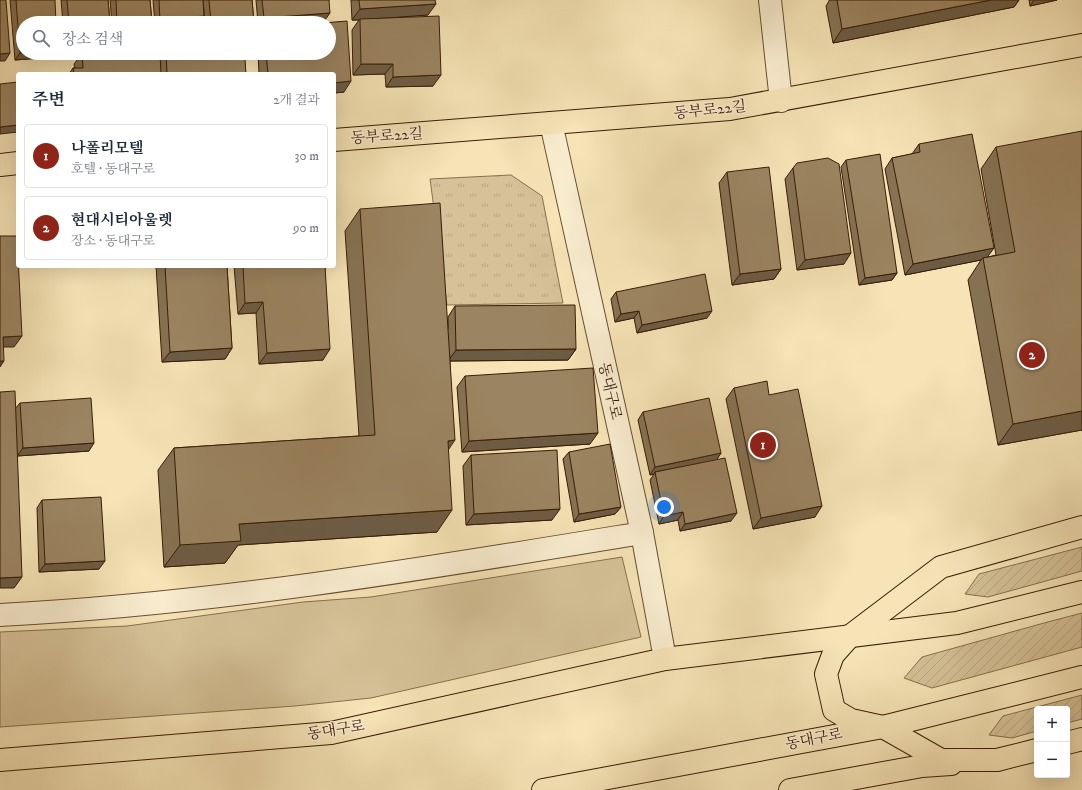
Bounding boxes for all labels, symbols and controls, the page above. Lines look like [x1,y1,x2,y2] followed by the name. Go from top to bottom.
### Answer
[16,16,336,60] search box
[30,27,52,49] icon: search
[62,30,123,49] text: 장소 검색
[32,89,65,111] text: 주변
[273,92,320,108] text: 2개 결과
[673,97,747,123] street label: 동부로22길
[350,124,424,148] street label: 동부로22길
[71,139,143,158] text: 나폴리모텔
[44,148,48,164] text: 1
[295,148,319,164] text: 30 m
[71,161,155,177] text: 호텔 · 동대구로
[71,211,172,230] text: 현대시티아울렛
[43,220,49,236] text: 2
[293,220,319,236] text: 90 m
[71,233,155,249] text: 장소 · 동대구로
[1019,340,1045,370] pin: 2
[594,361,626,422] street label: 동대구로
[750,430,776,460] pin: 1
[654,497,674,517] your location
[1034,706,1070,778] map controls
[1034,706,1070,742] button: +
[306,716,367,744] street label: 동대구로
[784,724,845,754] street label: 동대구로
[1034,742,1070,778] button: −

